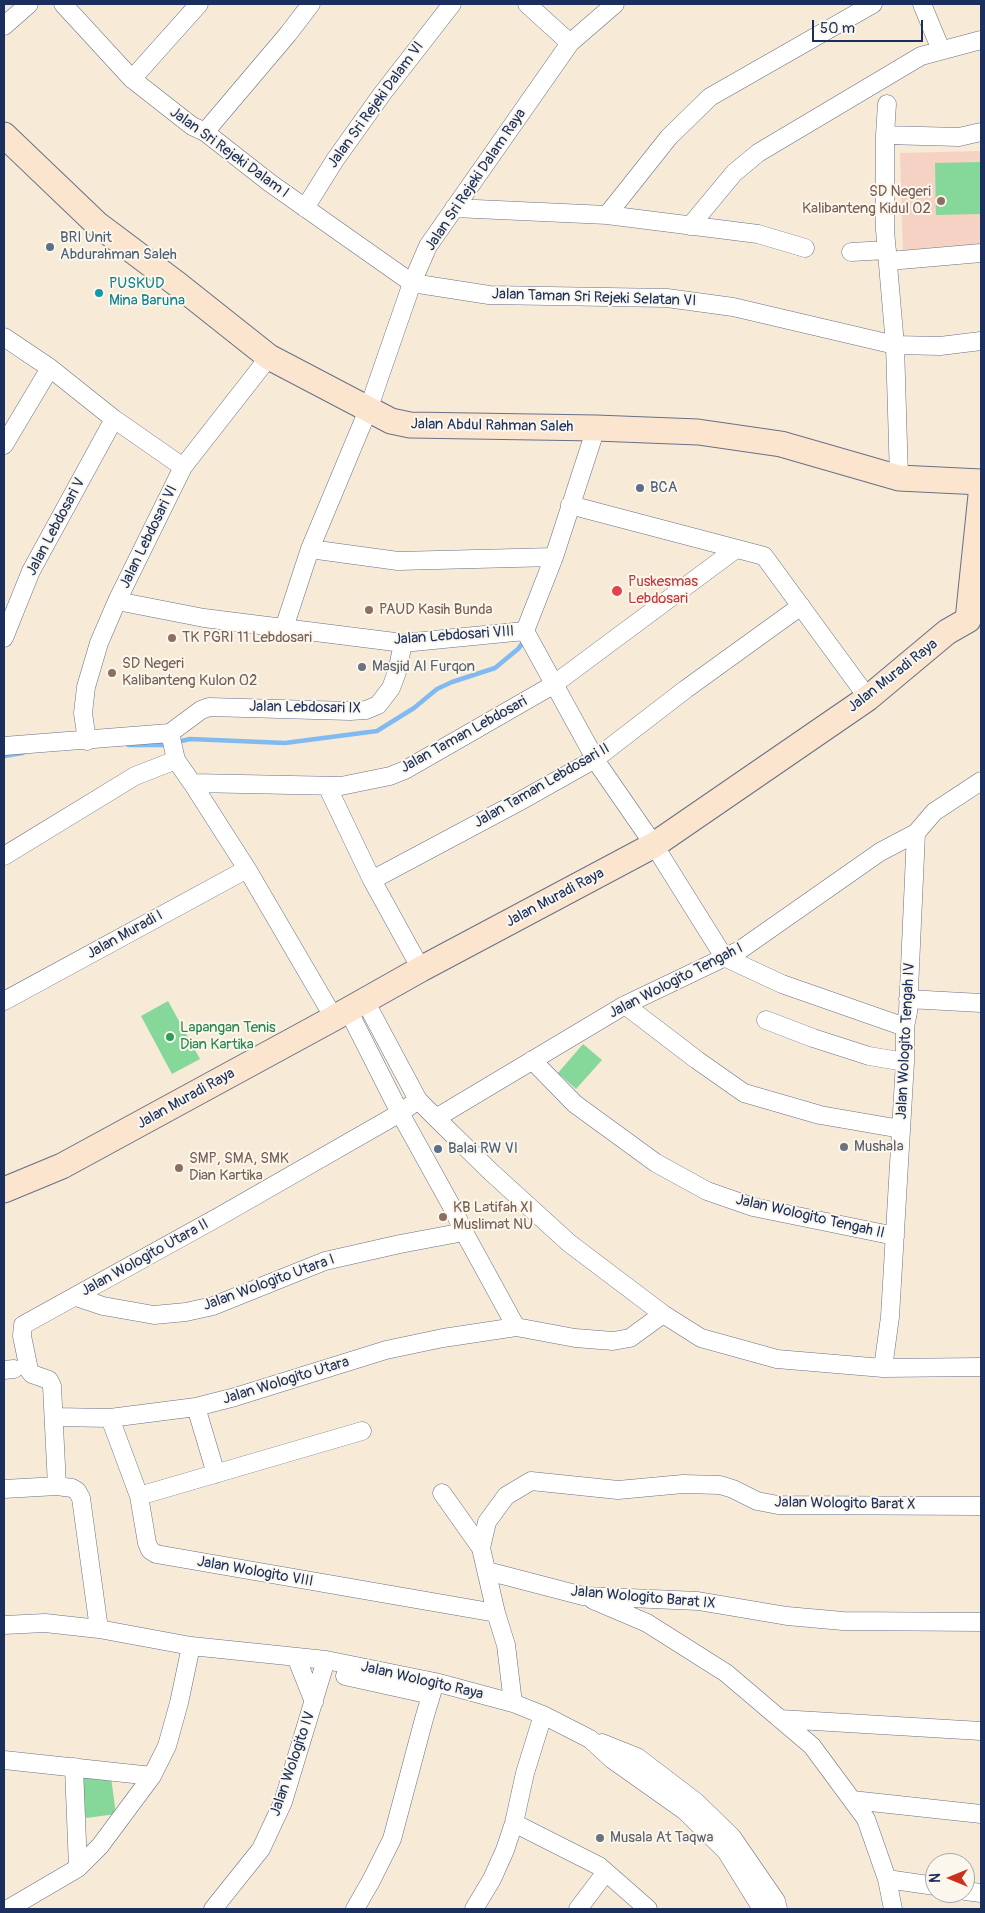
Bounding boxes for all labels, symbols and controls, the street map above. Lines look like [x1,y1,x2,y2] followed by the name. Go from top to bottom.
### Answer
[815,10,926,42] scale bar
[820,19,855,38] text: 50 m
[324,38,428,172] street label: Jalan Sri Rejeki Dalam VI
[166,104,292,202] street label: Jalan Sri Rejeki Dalam I
[422,105,530,255] street label: Jalan Sri Rejeki Dalam Raya
[802,183,931,218] place label: SD Negeri Kalibanteng Kidul 02
[935,195,947,207] marker: SD Negeri Kalibanteng Kidul 02
[60,229,177,264] place label: BRI Unit Abdurahman Saleh
[44,241,56,253] marker: BRI Unit Abdurahman Saleh
[109,275,185,310] place label: PUSKUD Mina Baruna
[491,285,697,311] street label: Jalan Taman Sri Rejeki Selatan VI
[93,287,105,299] marker: PUSKUD Mina Baruna
[410,416,574,436] street label: Jalan Abdul Rahman Saleh
[23,475,89,579] street label: Jalan Lebdosari V
[650,479,677,497] place label: BCA
[116,482,182,592] street label: Jalan Lebdosari VI
[634,482,646,494] marker: BCA
[628,573,698,608] place label: Puskesmas Lebdosari
[610,584,624,598] marker: Puskesmas Lebdosari
[379,601,492,619] place label: PAUD Kasih Bunda
[363,604,375,616] marker: PAUD Kasih Bunda
[393,623,515,649] street label: Jalan Lebdosari VIII
[182,629,312,647] place label: TK PGRI 11 Lebdosari
[166,632,178,644] marker: TK PGRI 11 Lebdosari
[845,635,941,717] street label: Jalan Muradi Raya
[122,655,257,690] place label: SD Negeri Kalibanteng Kulon 02
[372,658,475,676] place label: Masjid Al Furqon
[356,661,368,673] marker: Masjid Al Furqon
[106,667,118,679] marker: SD Negeri Kalibanteng Kulon 02
[398,693,530,777] street label: Jalan Taman Lebdosari
[249,698,361,718] street label: Jalan Lebdosari IX
[471,740,613,832] street label: Jalan Taman Lebdosari II
[503,864,607,932] street label: Jalan Muradi Raya
[84,907,166,963] street label: Jalan Muradi I
[606,939,746,1023] street label: Jalan Wologito Tengah I
[893,962,919,1120] street label: Jalan Wologito Tengah IV
[180,1019,276,1054] place label: Lapangan Tenis Dian Kartika
[164,1031,176,1043] marker: Lapangan Tenis Dian Kartika
[134,1065,238,1133] street label: Jalan Muradi Raya
[854,1138,904,1156] place label: Mushala
[448,1140,518,1158] place label: Balai RW VI
[838,1141,850,1153] marker: Mushala
[432,1143,444,1155] marker: Balai RW VI
[189,1150,289,1185] place label: SMP, SMA, SMK Dian Kartika
[173,1162,185,1174] marker: SMP, SMA, SMK Dian Kartika
[734,1191,886,1243] street label: Jalan Wologito Tengah II
[453,1199,533,1234] place label: KB Latifah XI Muslimat NU
[437,1211,449,1223] marker: KB Latifah XI Muslimat NU
[78,1215,212,1301] street label: Jalan Wologito Utara II
[201,1251,337,1315] street label: Jalan Wologito Utara I
[221,1353,351,1409] street label: Jalan Wologito Utara
[774,1494,916,1514] street label: Jalan Wologito Barat X
[195,1553,315,1591] street label: Jalan Wologito VIII
[570,1583,716,1613] street label: Jalan Wologito Barat IX
[359,1658,485,1704] street label: Jalan Wologito Raya
[267,1709,319,1819] street label: Jalan Wologito IV
[610,1829,713,1847] place label: Musala At Taqwa
[594,1832,606,1844] marker: Musala At Taqwa
[925,1853,975,1903] north arrow
[927,1873,944,1883] text: N

